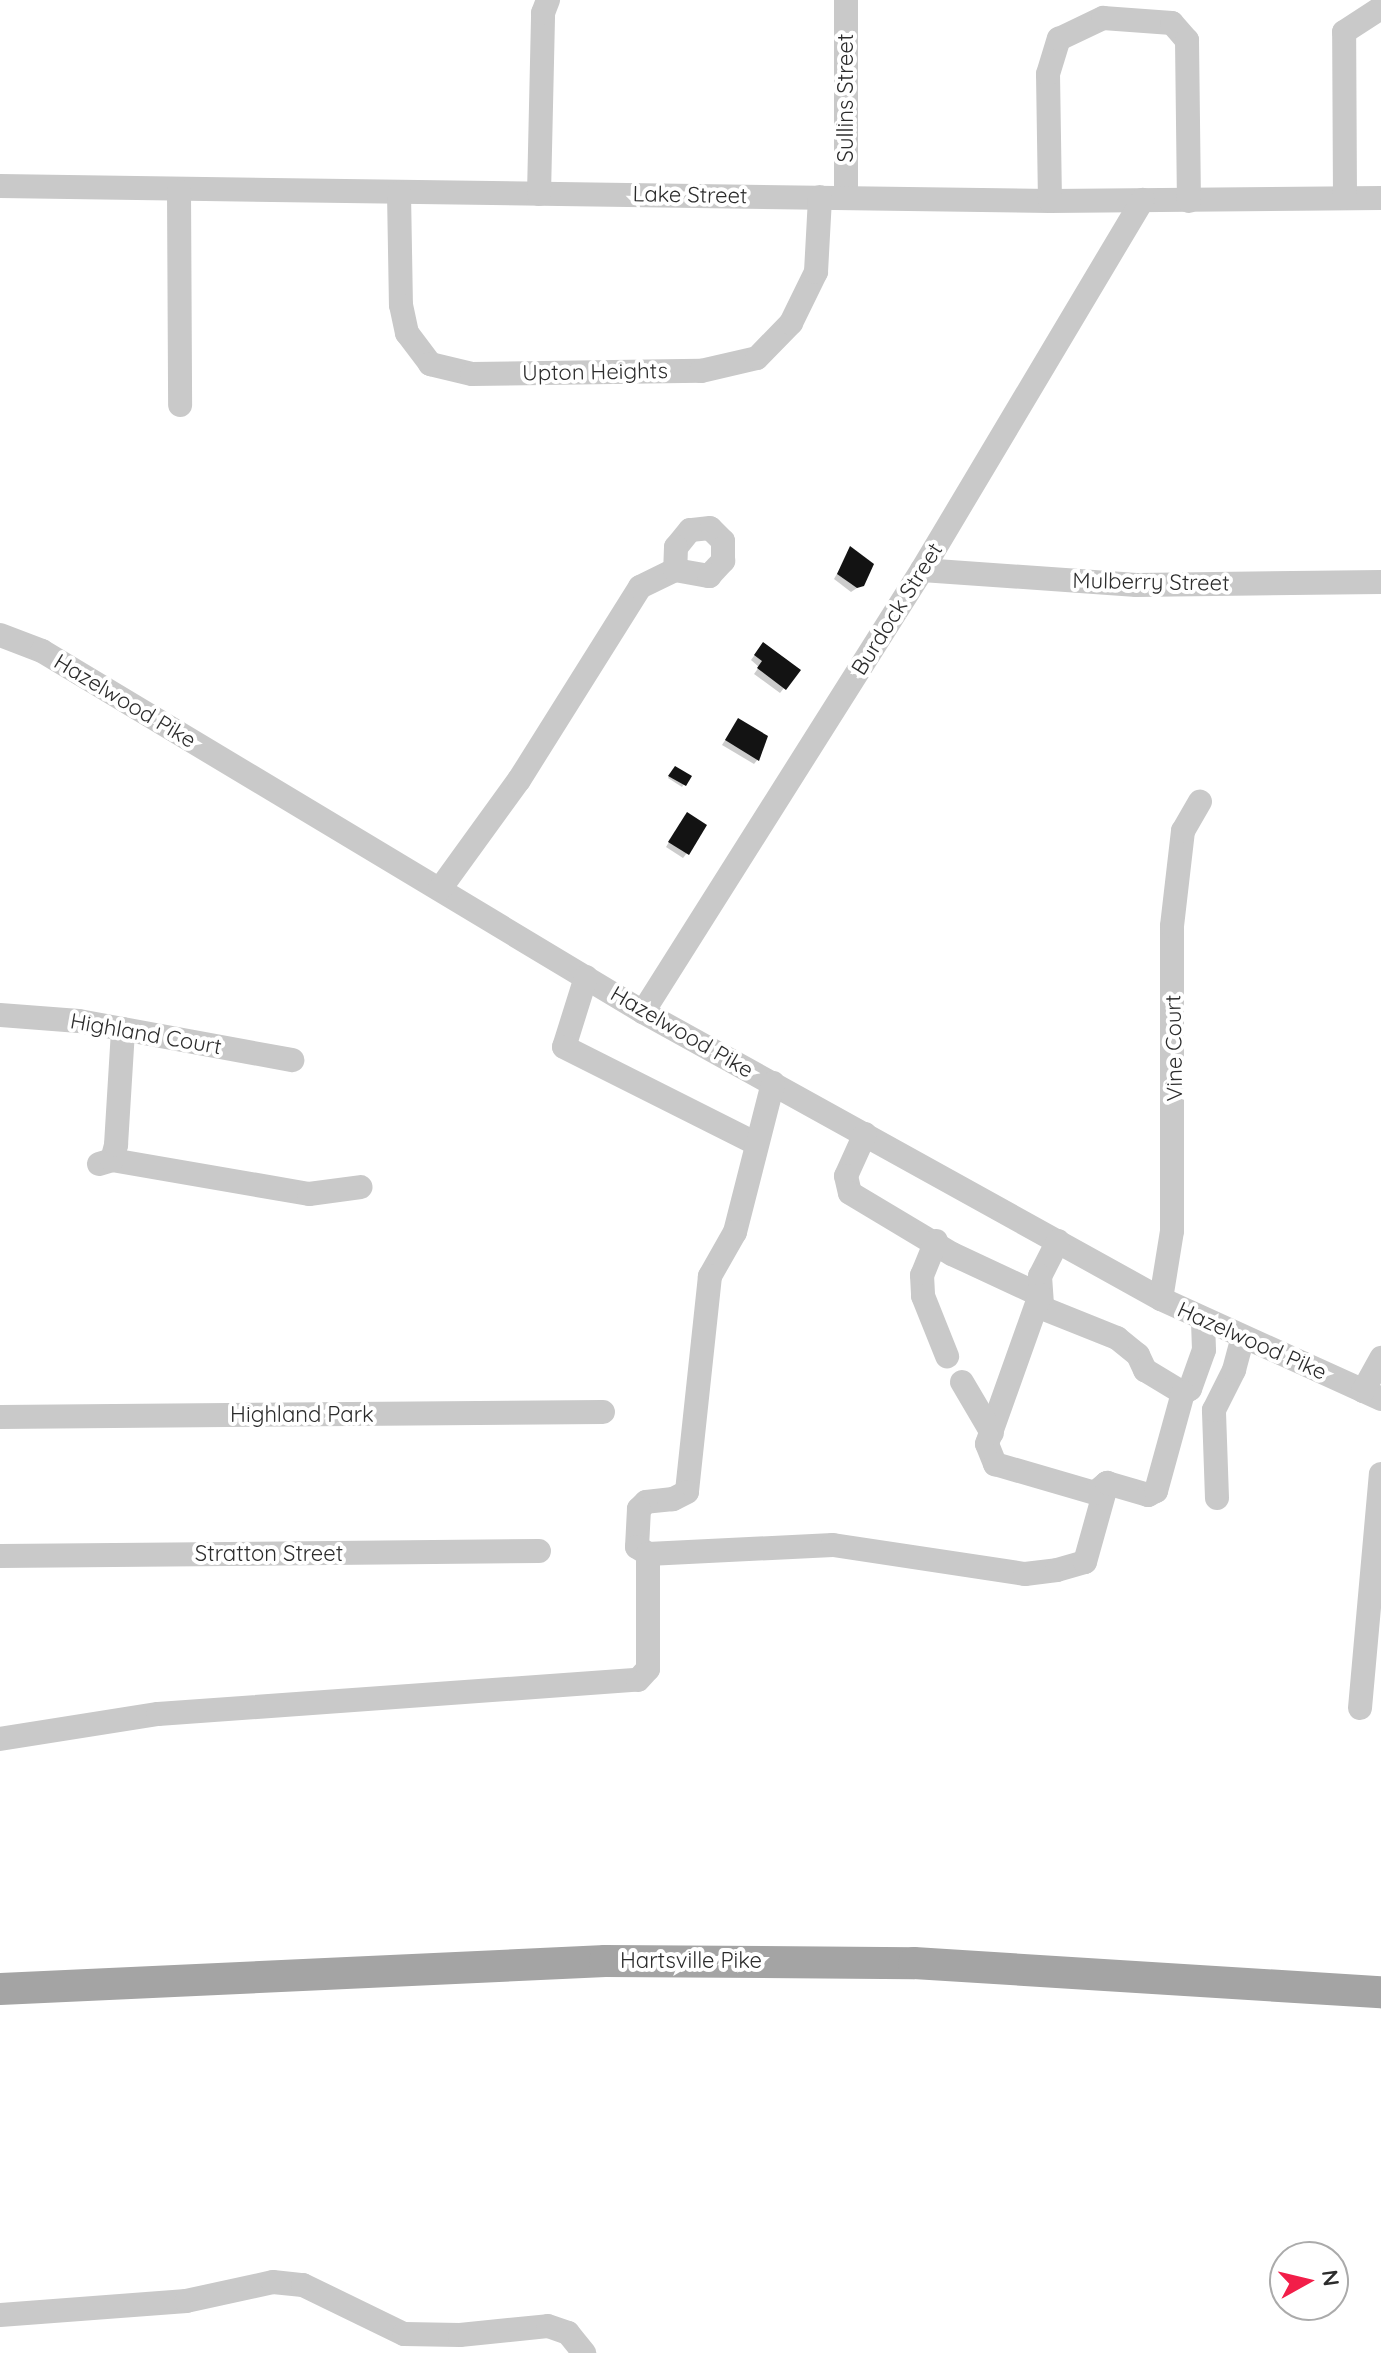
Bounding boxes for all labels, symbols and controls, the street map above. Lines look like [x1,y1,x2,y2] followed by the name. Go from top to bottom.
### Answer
[833,34,859,162] street label: Sullins Street
[632,181,748,209] street label: Lake Street
[522,358,668,386] street label: Upton Heights
[846,538,948,680] street label: Burdock Street
[1072,567,1230,597] street label: Mulberry Street
[49,648,201,754] street label: Hazelwood Pike
[606,980,758,1084] street label: Hazelwood Pike
[1160,994,1188,1102] street label: Vine Court
[68,1008,224,1060] street label: Highland Court
[1173,1296,1331,1386] street label: Hazelwood Pike
[230,1402,374,1428] street label: Highland Park
[195,1541,343,1567] street label: Stratton Street
[620,1948,762,1974] street label: Hartsville Pike
[1269,2241,1349,2321] north arrow
[1316,2268,1346,2288] text: N

